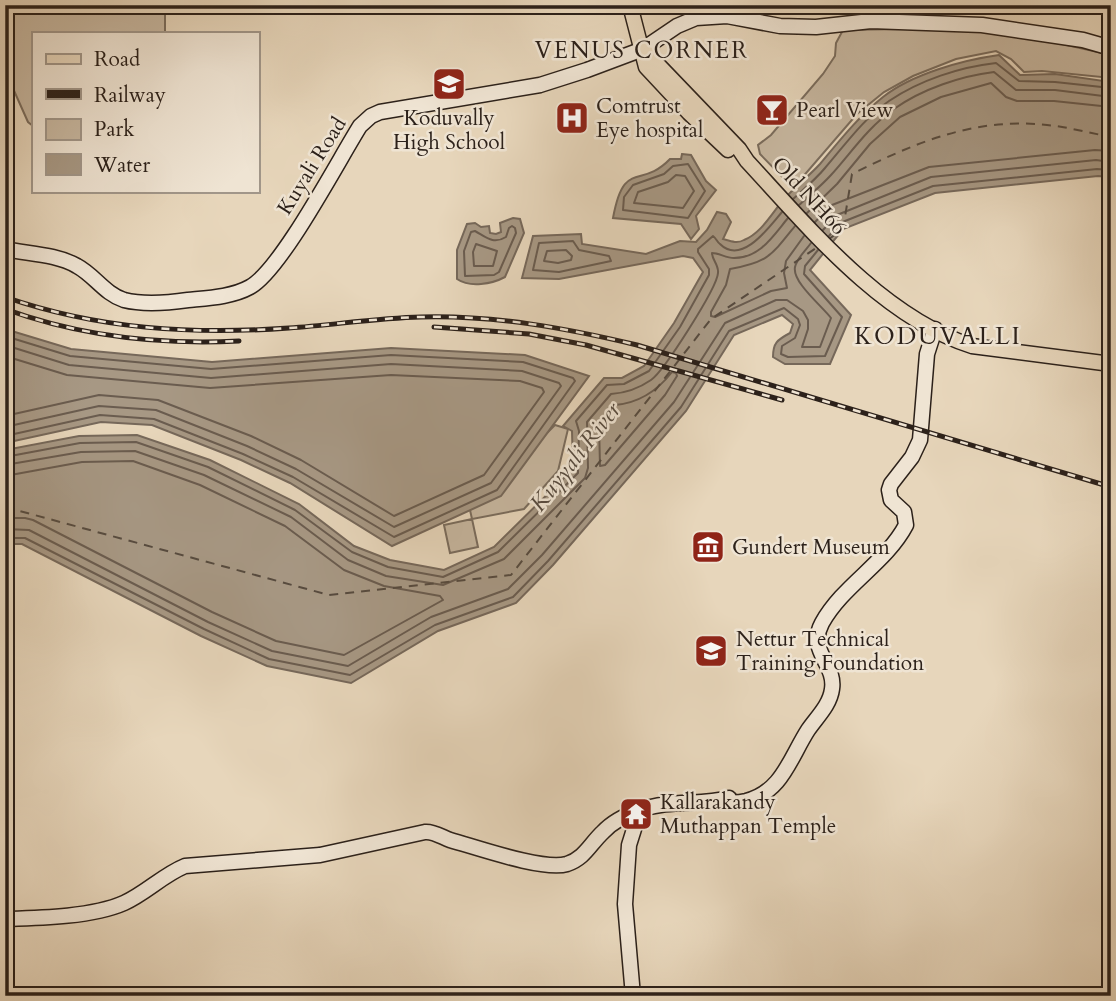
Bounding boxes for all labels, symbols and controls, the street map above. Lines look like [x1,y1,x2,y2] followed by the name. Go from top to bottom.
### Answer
[32,32,259,192] legend
[535,35,749,66] district label: VENUS CORNER
[94,45,140,74] text: Road
[430,65,468,103] school or university icon: Koduvally High School
[94,81,166,110] text: Railway
[753,91,791,129] bar icon: Pearl View
[596,92,703,145] place label: Comtrust Eye hospital
[796,96,894,125] place label: Pearl View
[553,99,591,137] hospital icon: Comtrust Eye hospital
[393,104,505,157] place label: Koduvally High School
[270,112,354,220] street label: Kuyali Road
[94,115,135,144] text: Park
[93,151,150,180] text: Water
[765,151,853,241] street label: Old NH66
[854,320,1022,353] district label: KODUVALLI
[523,395,628,518] water label: Kuyyali River
[689,528,727,566] museum icon: Gundert Museum
[732,533,890,562] place label: Gundert Museum
[736,625,924,678] place label: Nettur Technical Training Foundation
[692,632,730,670] school or university icon: Nettur Technical Training Foundation
[660,788,836,841] place label: Kallarakandy Muthappan Temple
[617,795,655,833] temple icon: Kallarakandy Muthappan Temple

